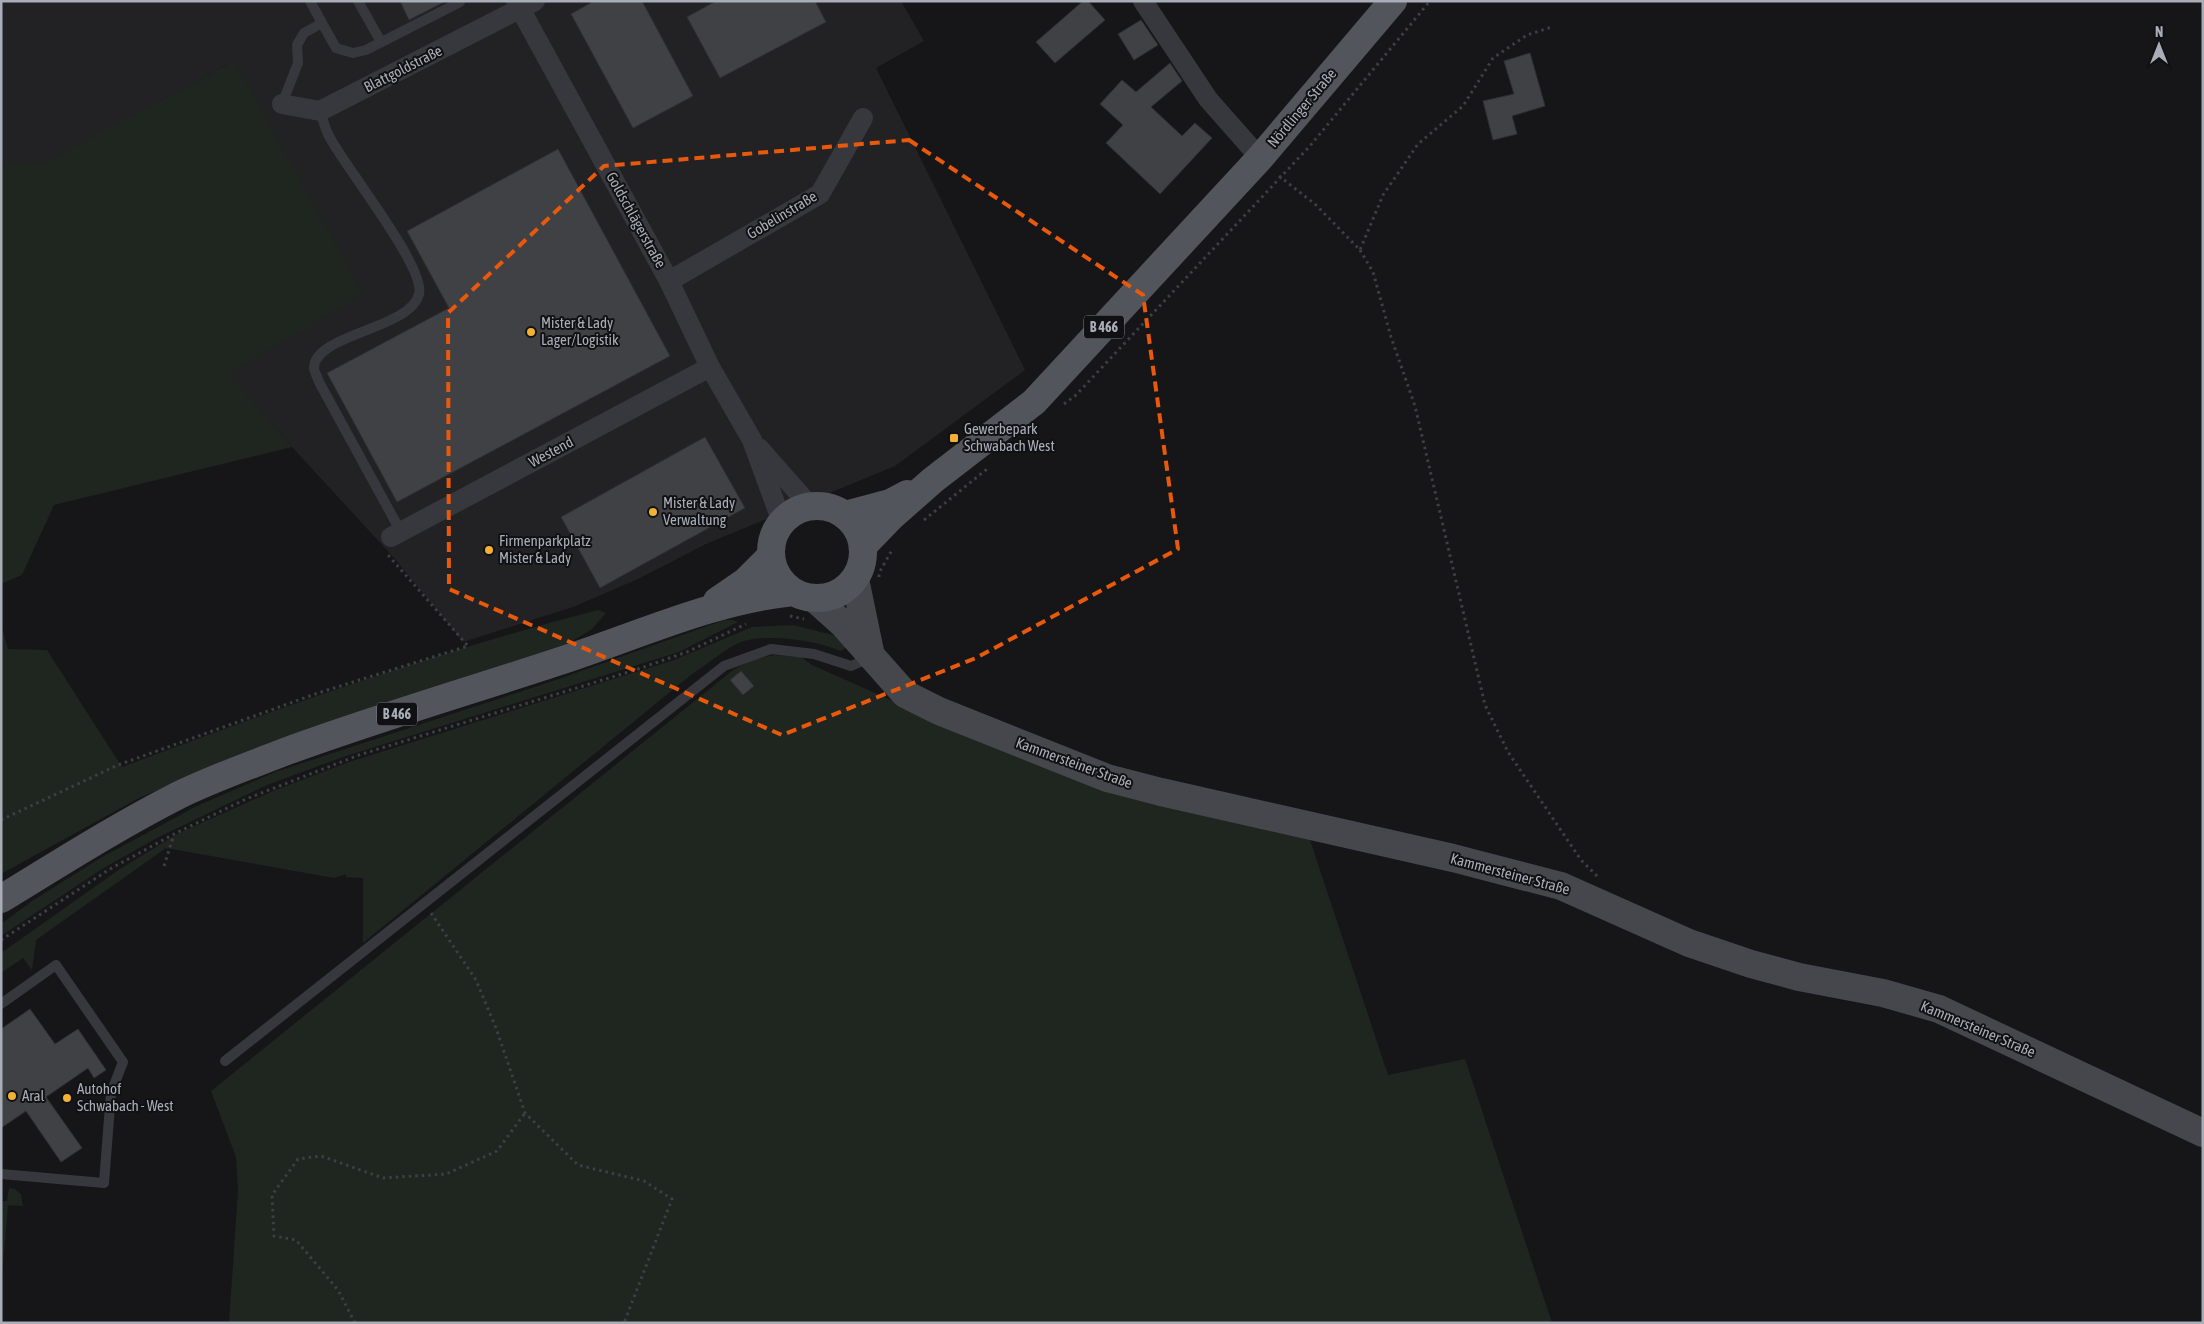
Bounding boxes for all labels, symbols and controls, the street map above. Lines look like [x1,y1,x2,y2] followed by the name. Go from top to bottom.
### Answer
[2134,20,2184,70] north arrow
[2155,24,2163,40] text: N
[361,42,445,96] street label: Blattgoldstraße
[1264,65,1339,150] street label: Nördlinger Straße
[603,169,670,271] street label: Goldschlägerstraße
[744,187,820,242] street label: Gobelinstraße
[541,314,619,348] place label: Mister & Lady Lager/Logistik
[1084,316,1124,338] road number: B 466
[525,326,537,338] marker: Mister & Lady Lager/Logistik
[964,420,1055,454] place label: Gewerbepark Schwabach West
[948,432,960,444] marker: Gewerbepark Schwabach West
[526,433,576,470] street label: Westend
[663,494,735,528] place label: Mister & Lady Verwaltung
[647,506,659,518] marker: Mister & Lady Verwaltung
[499,532,591,566] place label: Firmenparkplatz Mister & Lady
[483,544,495,556] marker: Firmenparkplatz Mister & Lady
[377,702,417,726] road number: B 466
[1014,734,1135,792] street label: Kammersteiner Straße
[1449,849,1572,898] street label: Kammersteiner Straße
[1918,997,2038,1060] street label: Kammersteiner Straße
[77,1080,174,1114] place label: Autohof Schwabach - West
[22,1087,44,1104] place label: Aral
[6,1090,18,1102] marker: Aral
[61,1092,73,1104] marker: Autohof Schwabach - West

